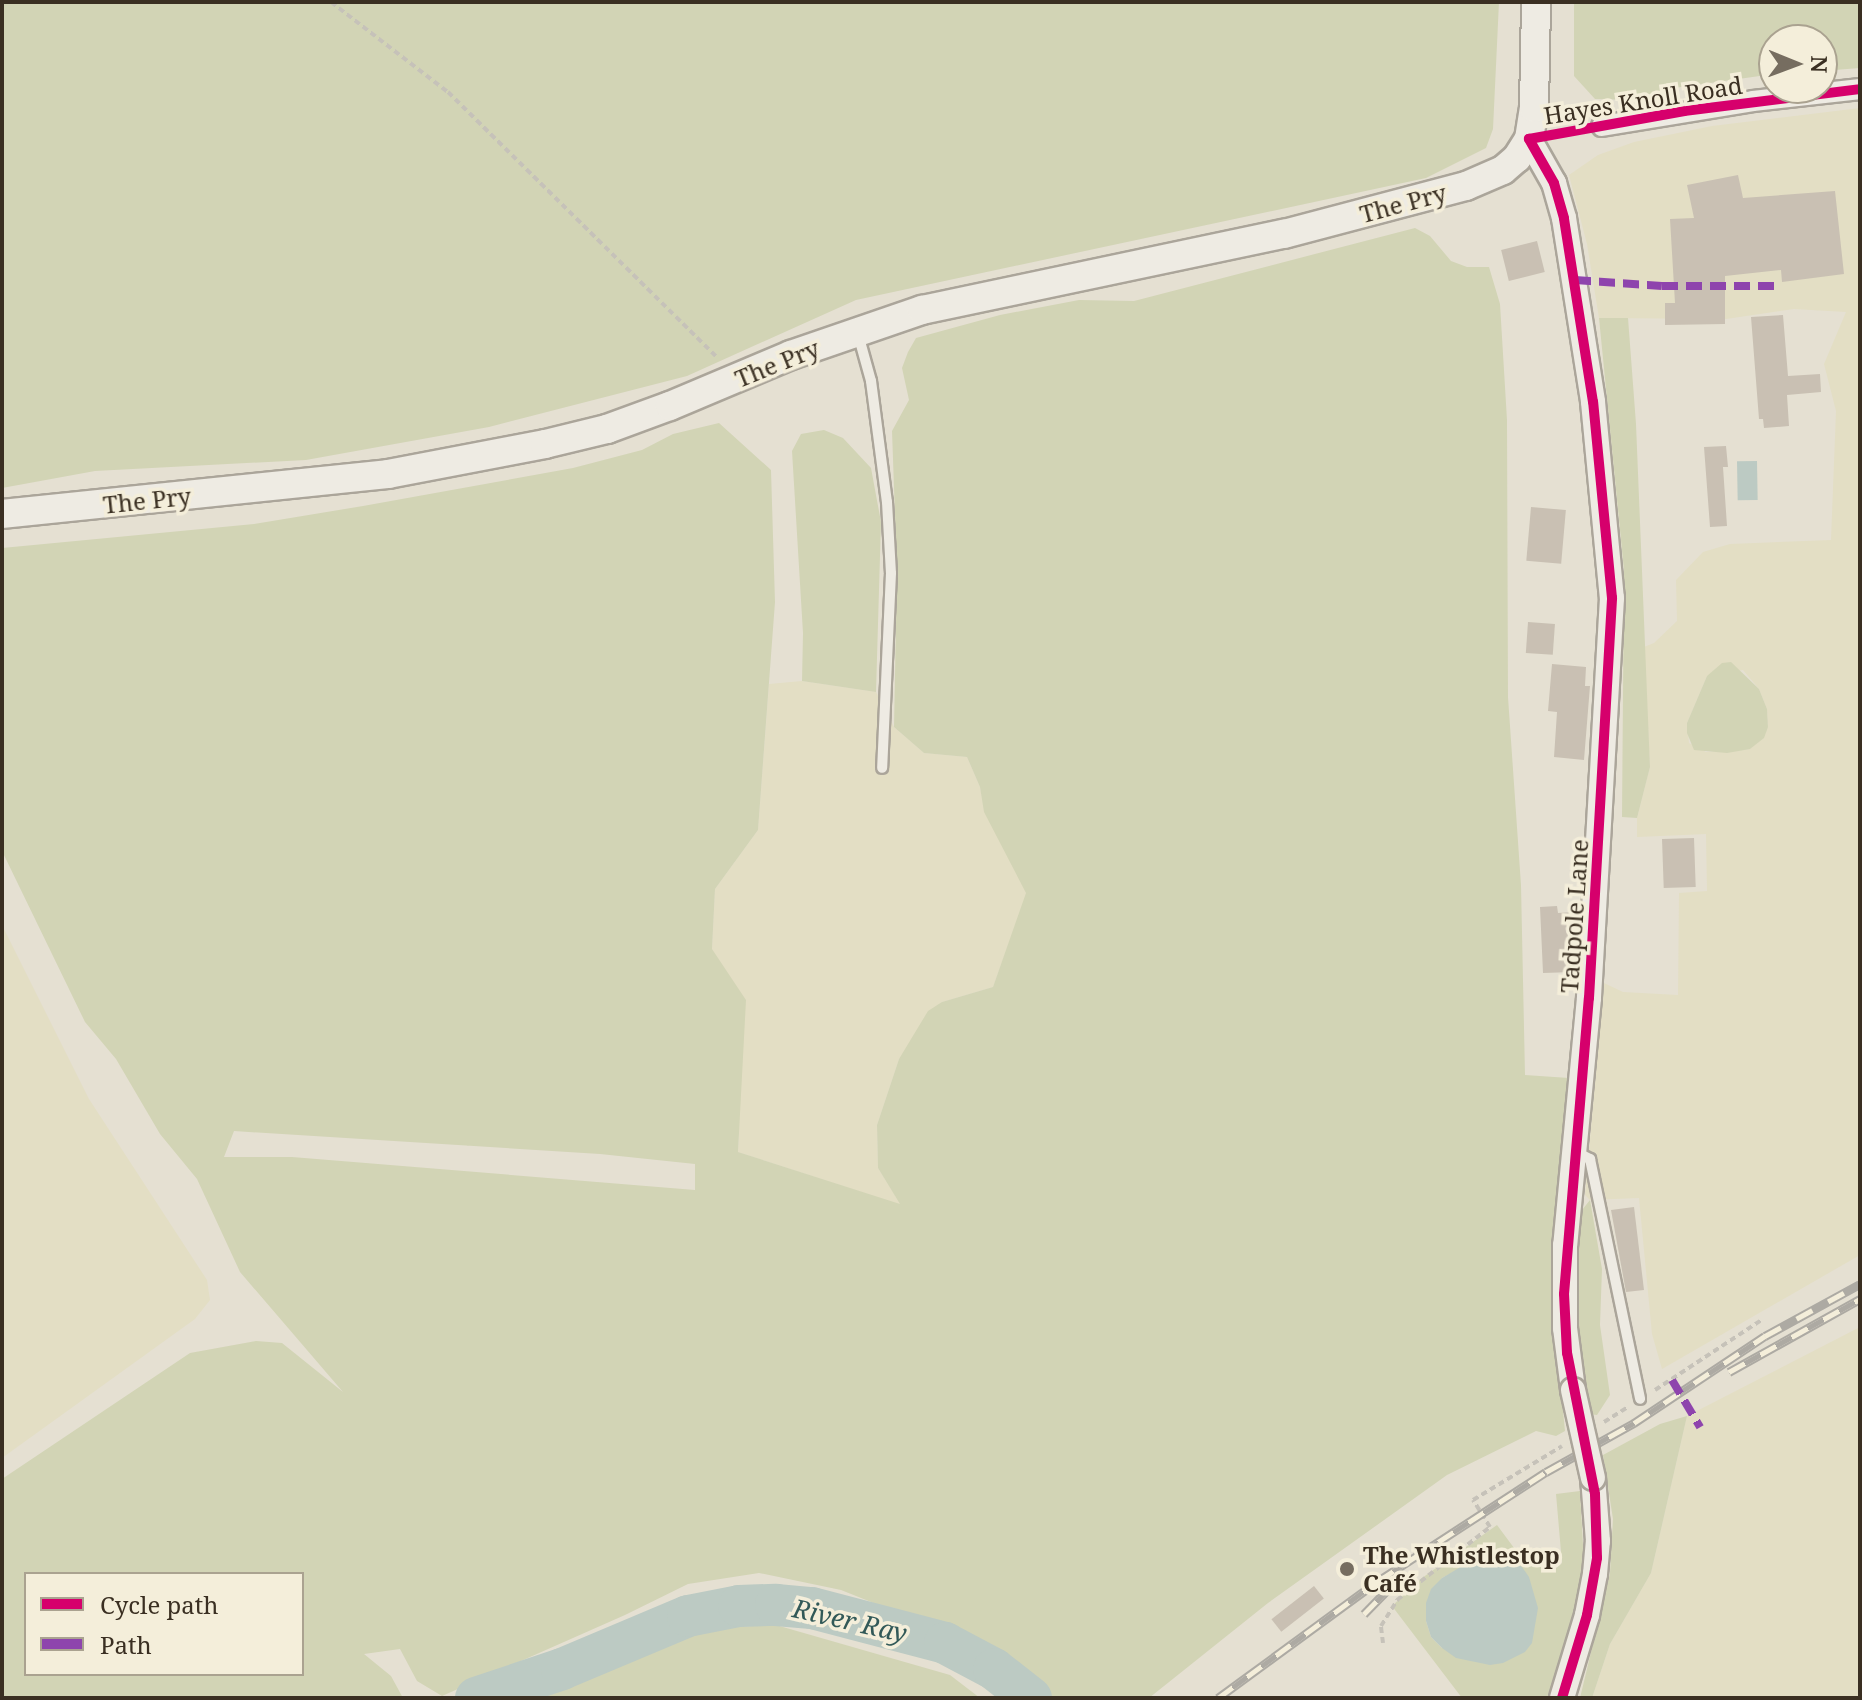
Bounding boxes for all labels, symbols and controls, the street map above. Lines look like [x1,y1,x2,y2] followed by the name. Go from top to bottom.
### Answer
[1758,24,1838,104] north arrow
[1805,55,1835,73] text: N
[1542,70,1744,130] street label: Hayes Knoll Road
[1357,178,1449,228] street label: The Pry
[731,333,823,393] street label: The Pry
[102,481,192,519] street label: The Pry
[1554,838,1594,994] street label: Tadpole Lane
[1363,1541,1560,1597] place label: The Whistlestop Café
[1338,1560,1356,1578] marker: The Whistlestop Café
[24,1572,304,1676] legend
[100,1588,219,1621] text: Cycle path
[790,1593,910,1649] water label: River Ray
[100,1628,152,1661] text: Path

